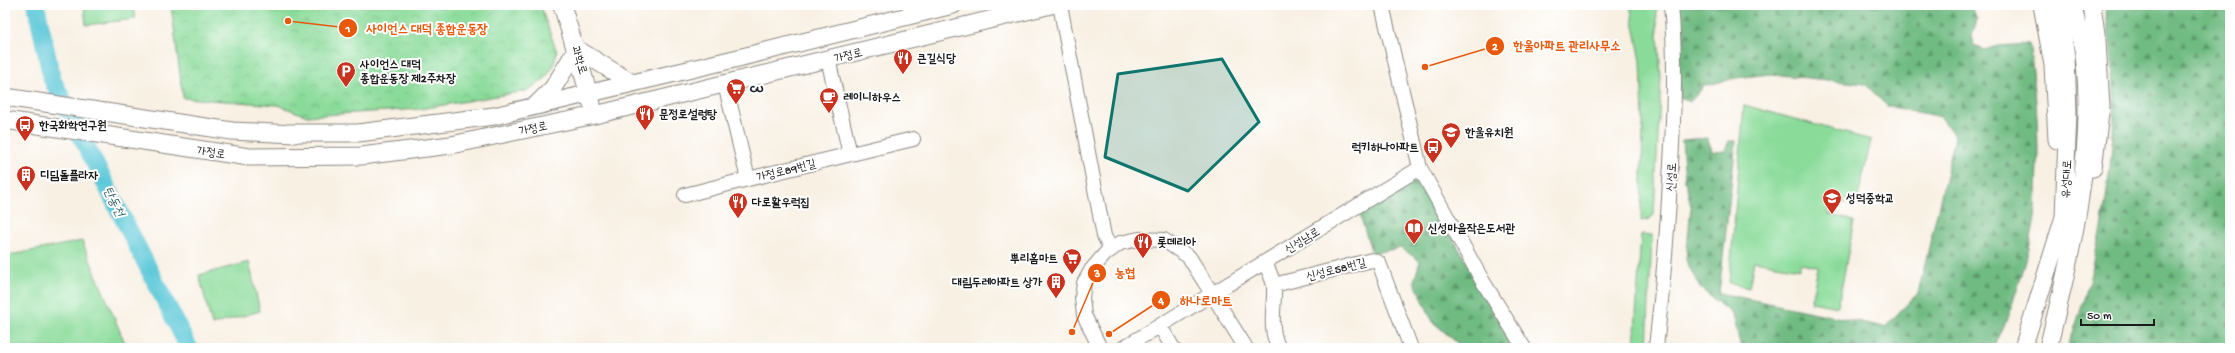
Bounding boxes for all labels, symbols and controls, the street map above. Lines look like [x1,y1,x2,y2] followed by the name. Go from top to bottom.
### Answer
[338,16,495,41] callout: 사이언스 대덕 종합운동장
[345,23,351,37] text: 1
[365,23,488,38] text: 사이언스 대덕 종합운동장
[1485,33,1629,58] callout: 한울아파트 관리사무소
[1512,39,1621,55] text: 한울아파트 관리사무소
[1492,41,1498,55] text: 2
[567,45,589,76] street label: 과학로
[833,47,864,67] street label: 가정로
[892,47,914,75] restaurant icon: 큰길식당
[917,53,956,67] place label: 큰길식당
[359,58,456,87] place label: 사이언스 대덕 종합운동장 제2주차장
[335,60,357,88] parking icon: 사이언스 대덕 종합운동장 제2주차장
[725,77,747,105] supermarket icon: CU
[749,83,764,97] place label: CU
[818,86,840,114] cafe icon: 레이니하우스
[843,91,901,106] place label: 레이니하우스
[634,103,656,131] restaurant icon: 문정로설렁탕
[659,108,717,123] place label: 문정로설렁탕
[14,114,36,142] bus stop icon: 한국화학연구원
[38,119,107,134] place label: 한국화학연구원
[518,120,549,140] street label: 가정로
[1440,121,1462,149] school or university icon: 한울유치원
[1464,126,1514,141] place label: 한울유치원
[1422,136,1444,164] bus stop icon: 럭키하나아파트
[1351,141,1419,156] place label: 럭키하나아파트
[195,145,226,163] street label: 가정로
[755,158,818,186] street label: 가정로89번길
[2060,159,2076,199] street label: 유성대로
[1665,162,1681,192] street label: 신성로
[15,164,37,192] building icon: 디딤돌플라자
[40,169,98,184] place label: 디딤돌플라자
[99,185,127,221] water label: 탄동천
[1821,187,1843,215] school or university icon: 성덕중학교
[727,191,749,219] restaurant icon: 다로활우럭집
[1845,193,1894,207] place label: 성덕중학교
[751,196,810,211] place label: 다로활우럭집
[1403,217,1425,245] library icon: 신성마을작은도서관
[1428,223,1515,237] place label: 신성마을작은도서관
[1283,226,1323,258] street label: 신성남로
[1132,231,1154,259] restaurant icon: 롯데리아
[1157,236,1196,251] place label: 롯데리아
[1061,247,1083,275] supermarket icon: 뿌리홈마트
[1010,252,1058,267] place label: 뿌리홈마트
[1305,257,1368,285] street label: 신성로58번길
[1087,260,1144,285] callout: 농협
[1115,267,1135,282] text: 농협
[1093,268,1100,282] text: 3
[1045,271,1067,299] building icon: 대림두레아파트 상가
[951,277,1042,291] place label: 대림두레아파트 상가
[1151,288,1240,313] callout: 하나로마트
[1157,295,1164,309] text: 4
[1180,295,1233,310] text: 하나로마트
[2081,301,2154,327] scale bar
[2087,310,2112,324] text: 50 m

